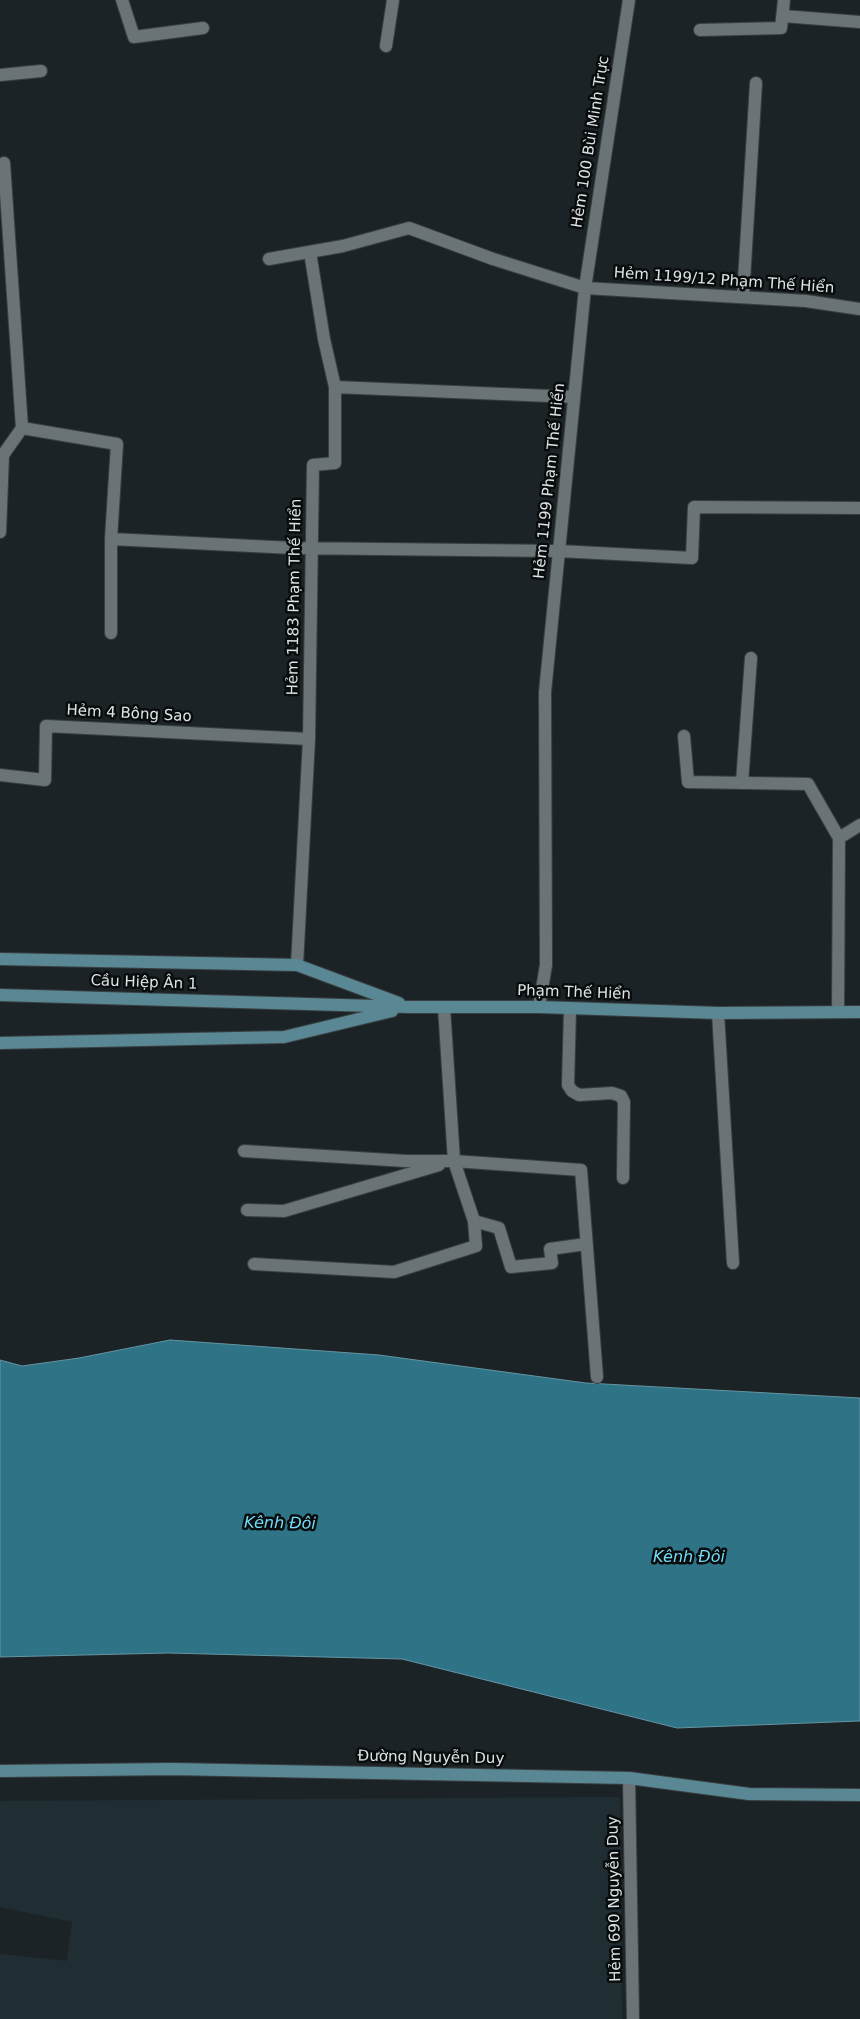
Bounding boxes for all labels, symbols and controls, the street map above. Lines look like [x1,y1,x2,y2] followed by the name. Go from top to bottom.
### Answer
[569,55,613,229] street label: Hẻm 100 Bùi Minh Trực
[613,264,835,298] street label: Hẻm 1199/12 Phạm Thế Hiển
[531,382,569,580] street label: Hẻm 1199 Phạm Thế Hiển
[284,498,306,696] street label: Hẻm 1183 Phạm Thế Hiển
[66,702,192,726] street label: Hẻm 4 Bông Sao
[90,972,198,994] street label: Cầu Hiệp Ân 1
[517,982,631,1004] street label: Phạm Thế Hiển
[244,1514,316,1534] water label: Kênh Đôi
[653,1548,725,1568] water label: Kênh Đôi
[358,1748,504,1768] street label: Đường Nguyễn Duy
[605,1816,625,1982] street label: Hẻm 690 Nguyễn Duy

